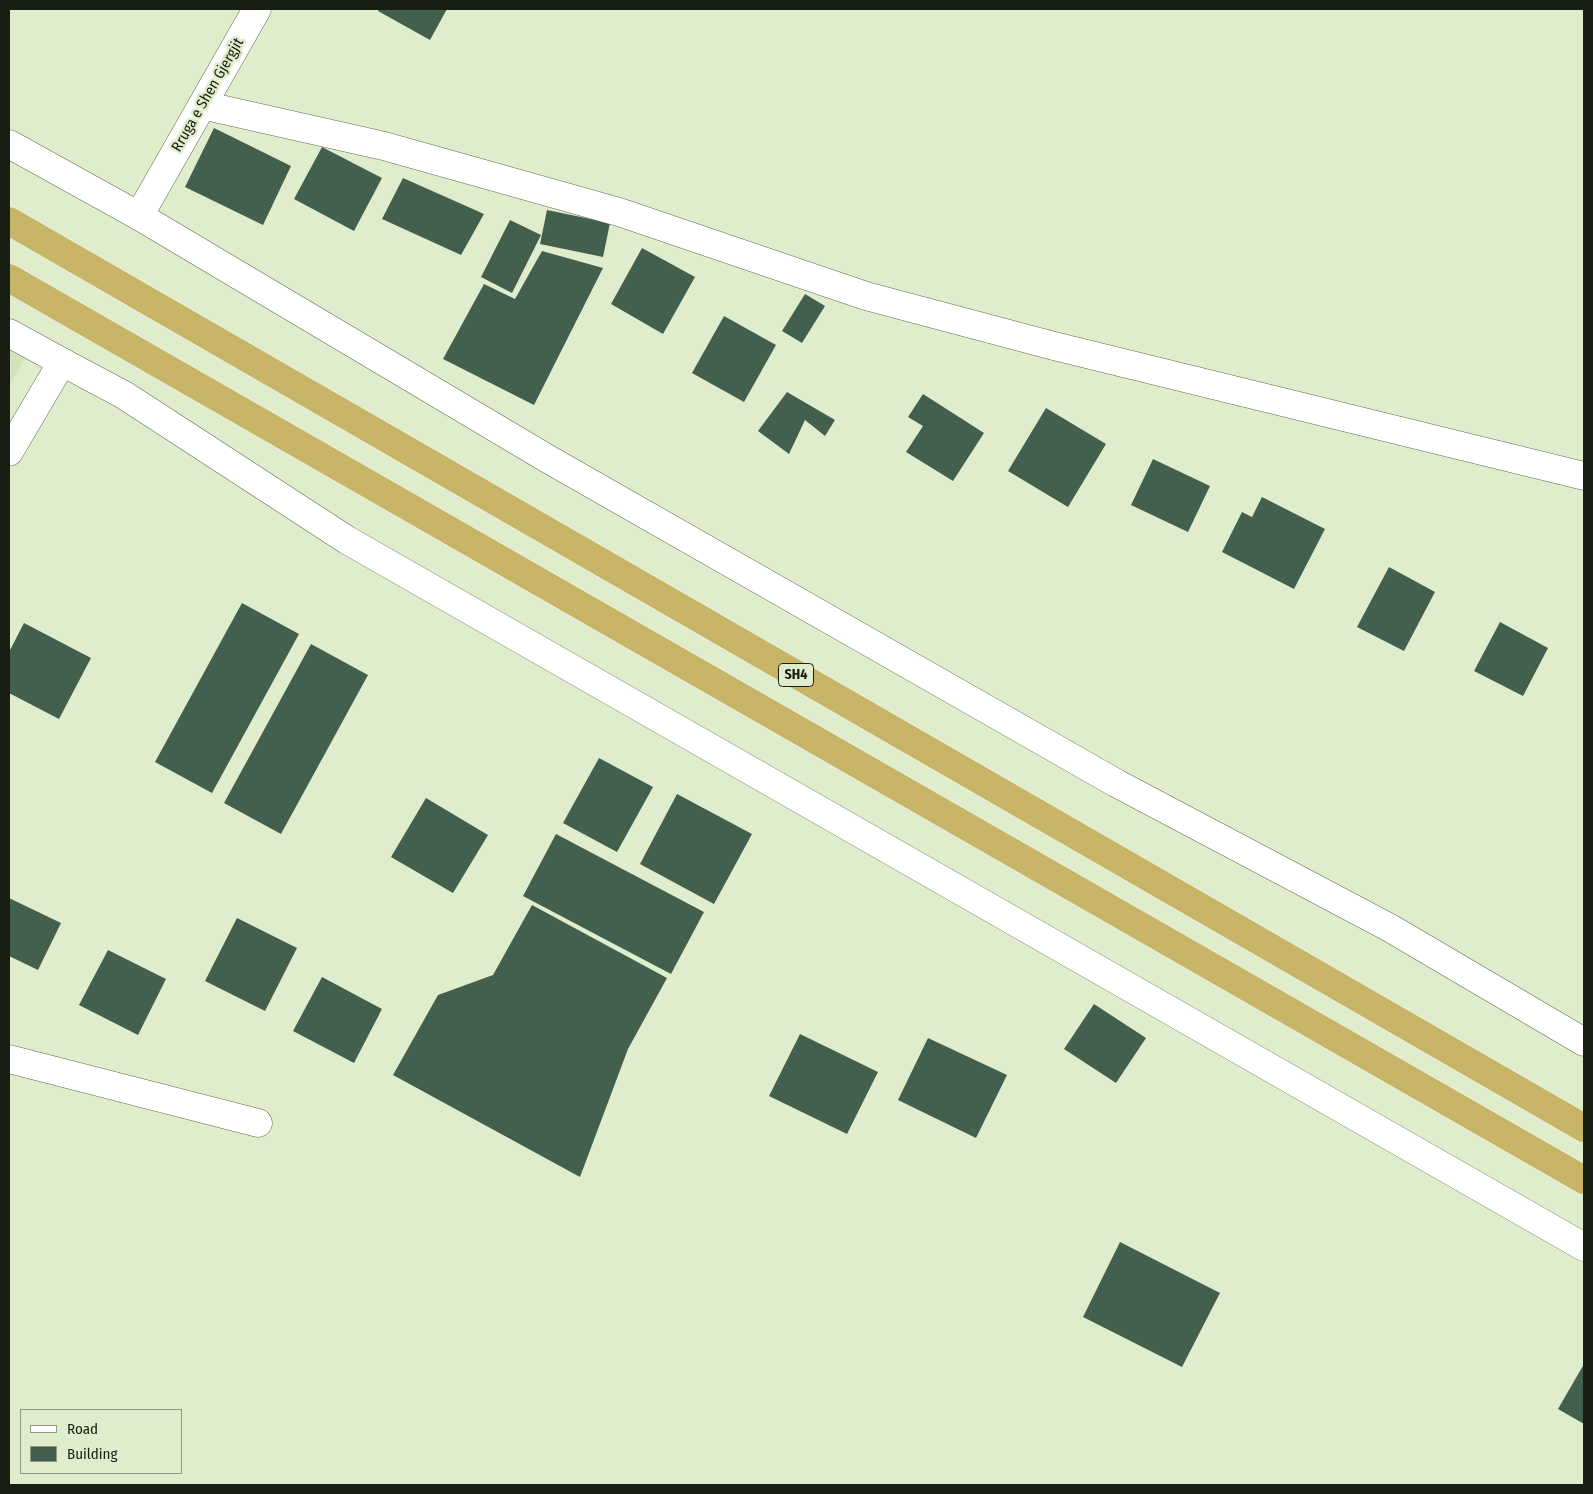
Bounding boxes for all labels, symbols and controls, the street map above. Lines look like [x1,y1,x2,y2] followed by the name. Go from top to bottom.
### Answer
[168,35,248,155] street label: Rruga e Shen Gjergjit
[778,664,814,686] road number: SH4
[20,1409,182,1474] legend
[67,1420,98,1438] text: Road
[67,1445,118,1463] text: Building

